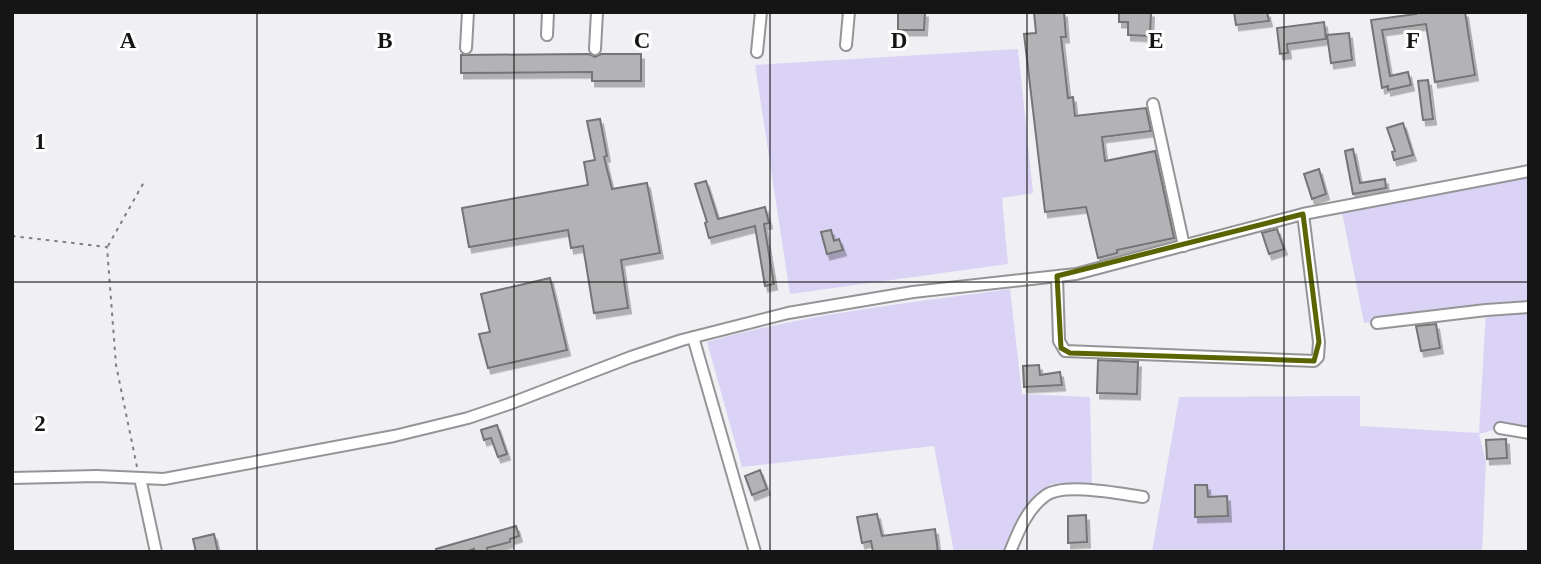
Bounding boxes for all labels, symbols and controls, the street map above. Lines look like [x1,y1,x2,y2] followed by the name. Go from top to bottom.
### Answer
[120,28,137,53] text: A
[377,28,393,53] text: B
[634,28,650,53] text: C
[891,28,907,53] text: D
[1148,28,1164,53] text: E
[1406,28,1420,53] text: F
[34,129,46,154] text: 1
[34,411,46,436] text: 2

